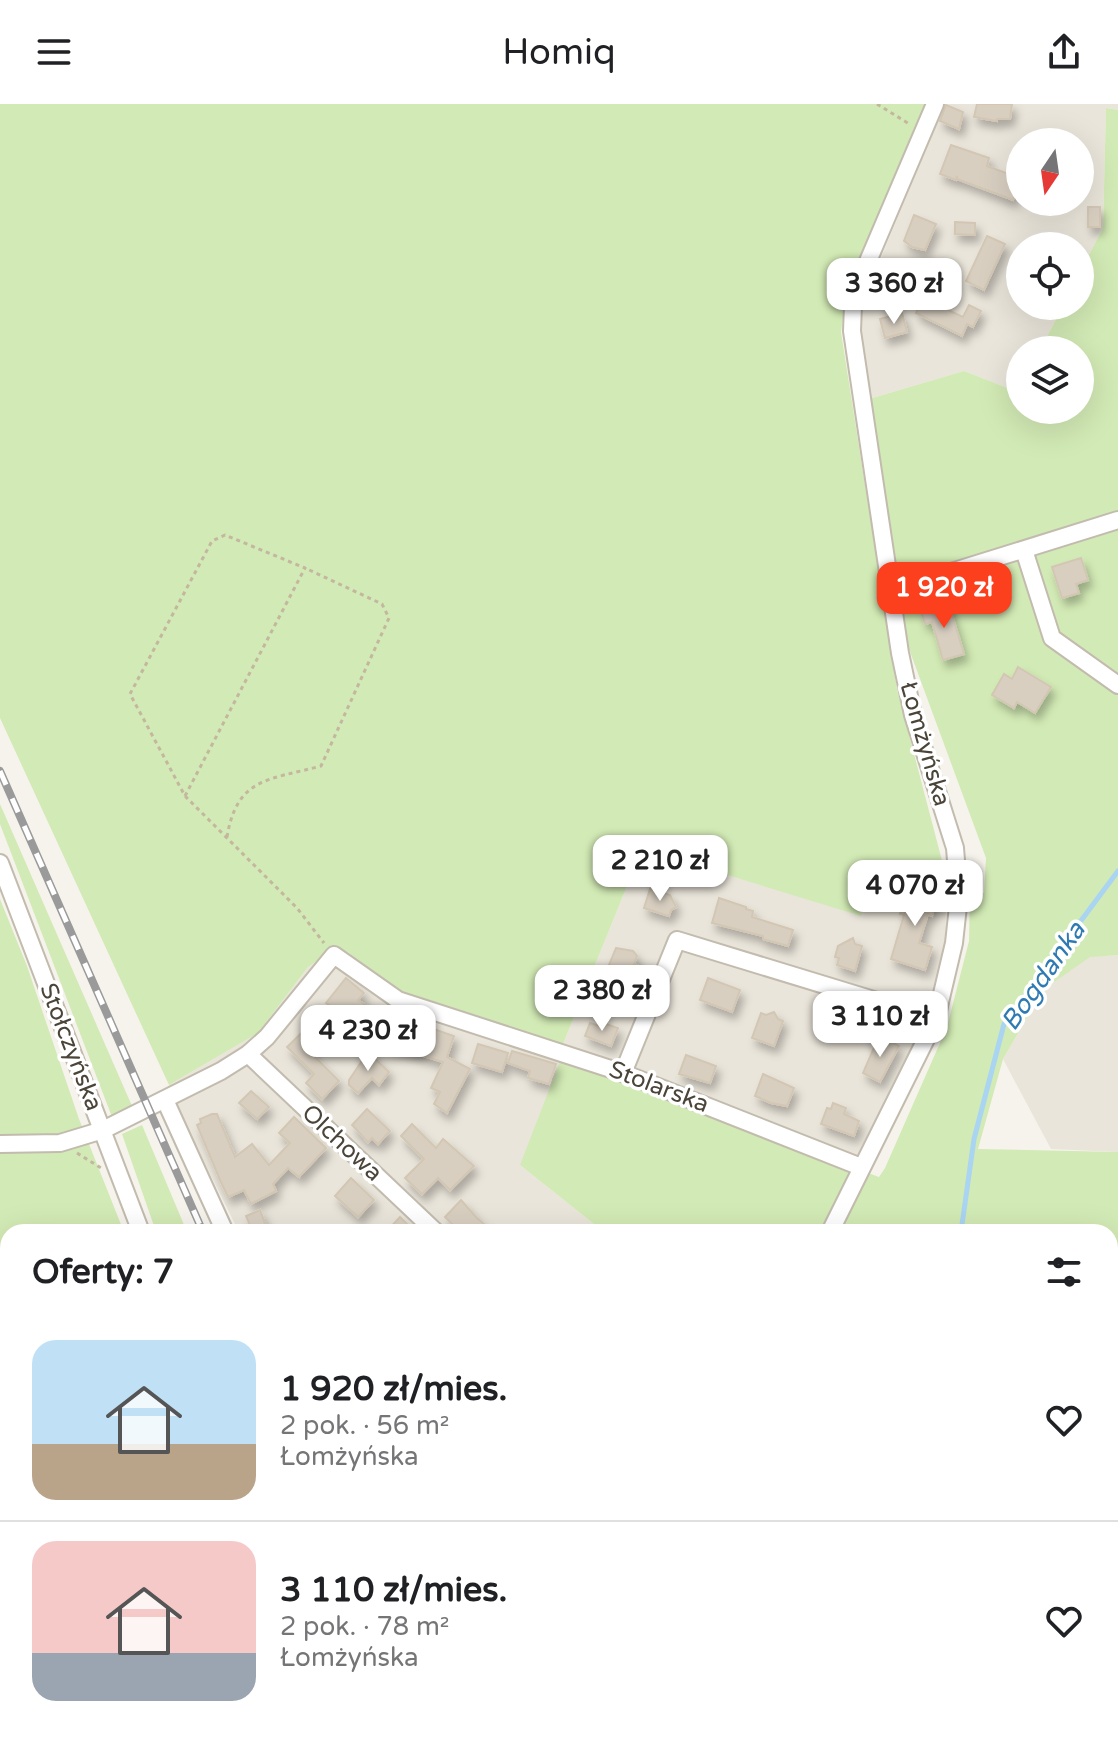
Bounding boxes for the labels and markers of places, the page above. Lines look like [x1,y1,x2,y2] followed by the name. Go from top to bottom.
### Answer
[811,258,977,326] pin: 3 360 zł
[861,562,1027,630] pin: 1 920 zł
[577,835,743,903] pin: 2 210 zł
[832,860,998,928] pin: 4 070 zł
[519,965,685,1033] pin: 2 380 zł
[797,991,963,1059] pin: 3 110 zł
[285,1005,451,1073] pin: 4 230 zł

